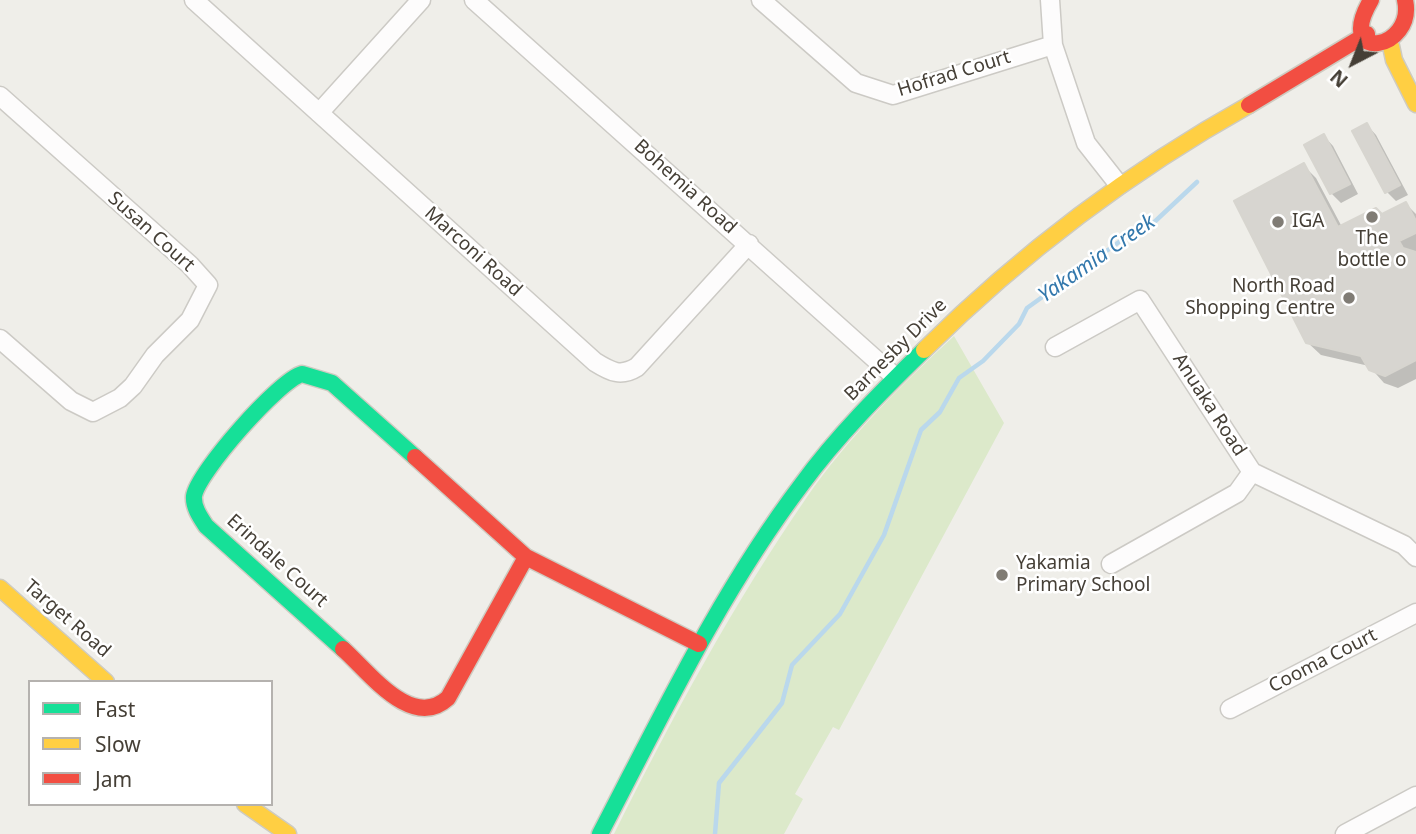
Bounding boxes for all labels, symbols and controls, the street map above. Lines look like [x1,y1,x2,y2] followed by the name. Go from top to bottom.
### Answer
[1318,28,1388,98] north arrow
[895,46,1013,102] street label: Hofrad Court
[1325,64,1353,93] text: N
[629,135,741,239] street label: Bohemia Road
[103,187,199,277] street label: Susan Court
[420,202,526,302] street label: Marconi Road
[1034,209,1160,309] water label: Yakamia Creek
[1364,209,1380,225] marker: The bottle o
[1292,211,1324,233] place label: IGA
[1270,214,1286,230] marker: IGA
[1338,228,1406,272] place label: The bottle o
[1185,276,1335,320] place label: North Road Shopping Centre
[1341,290,1357,306] marker: North Road Shopping Centre
[840,294,952,406] street label: Barnesby Drive
[1167,349,1251,461] street label: Anuaka Road
[222,510,332,612] street label: Erindale Court
[1016,553,1150,597] place label: Yakamia Primary School
[994,567,1010,583] marker: Yakamia Primary School
[19,575,115,663] street label: Target Road
[1265,624,1381,698] street label: Cooma Court
[28,680,273,806] legend
[95,695,135,723] text: Fast
[95,730,141,758] text: Slow
[95,765,132,793] text: Jam

